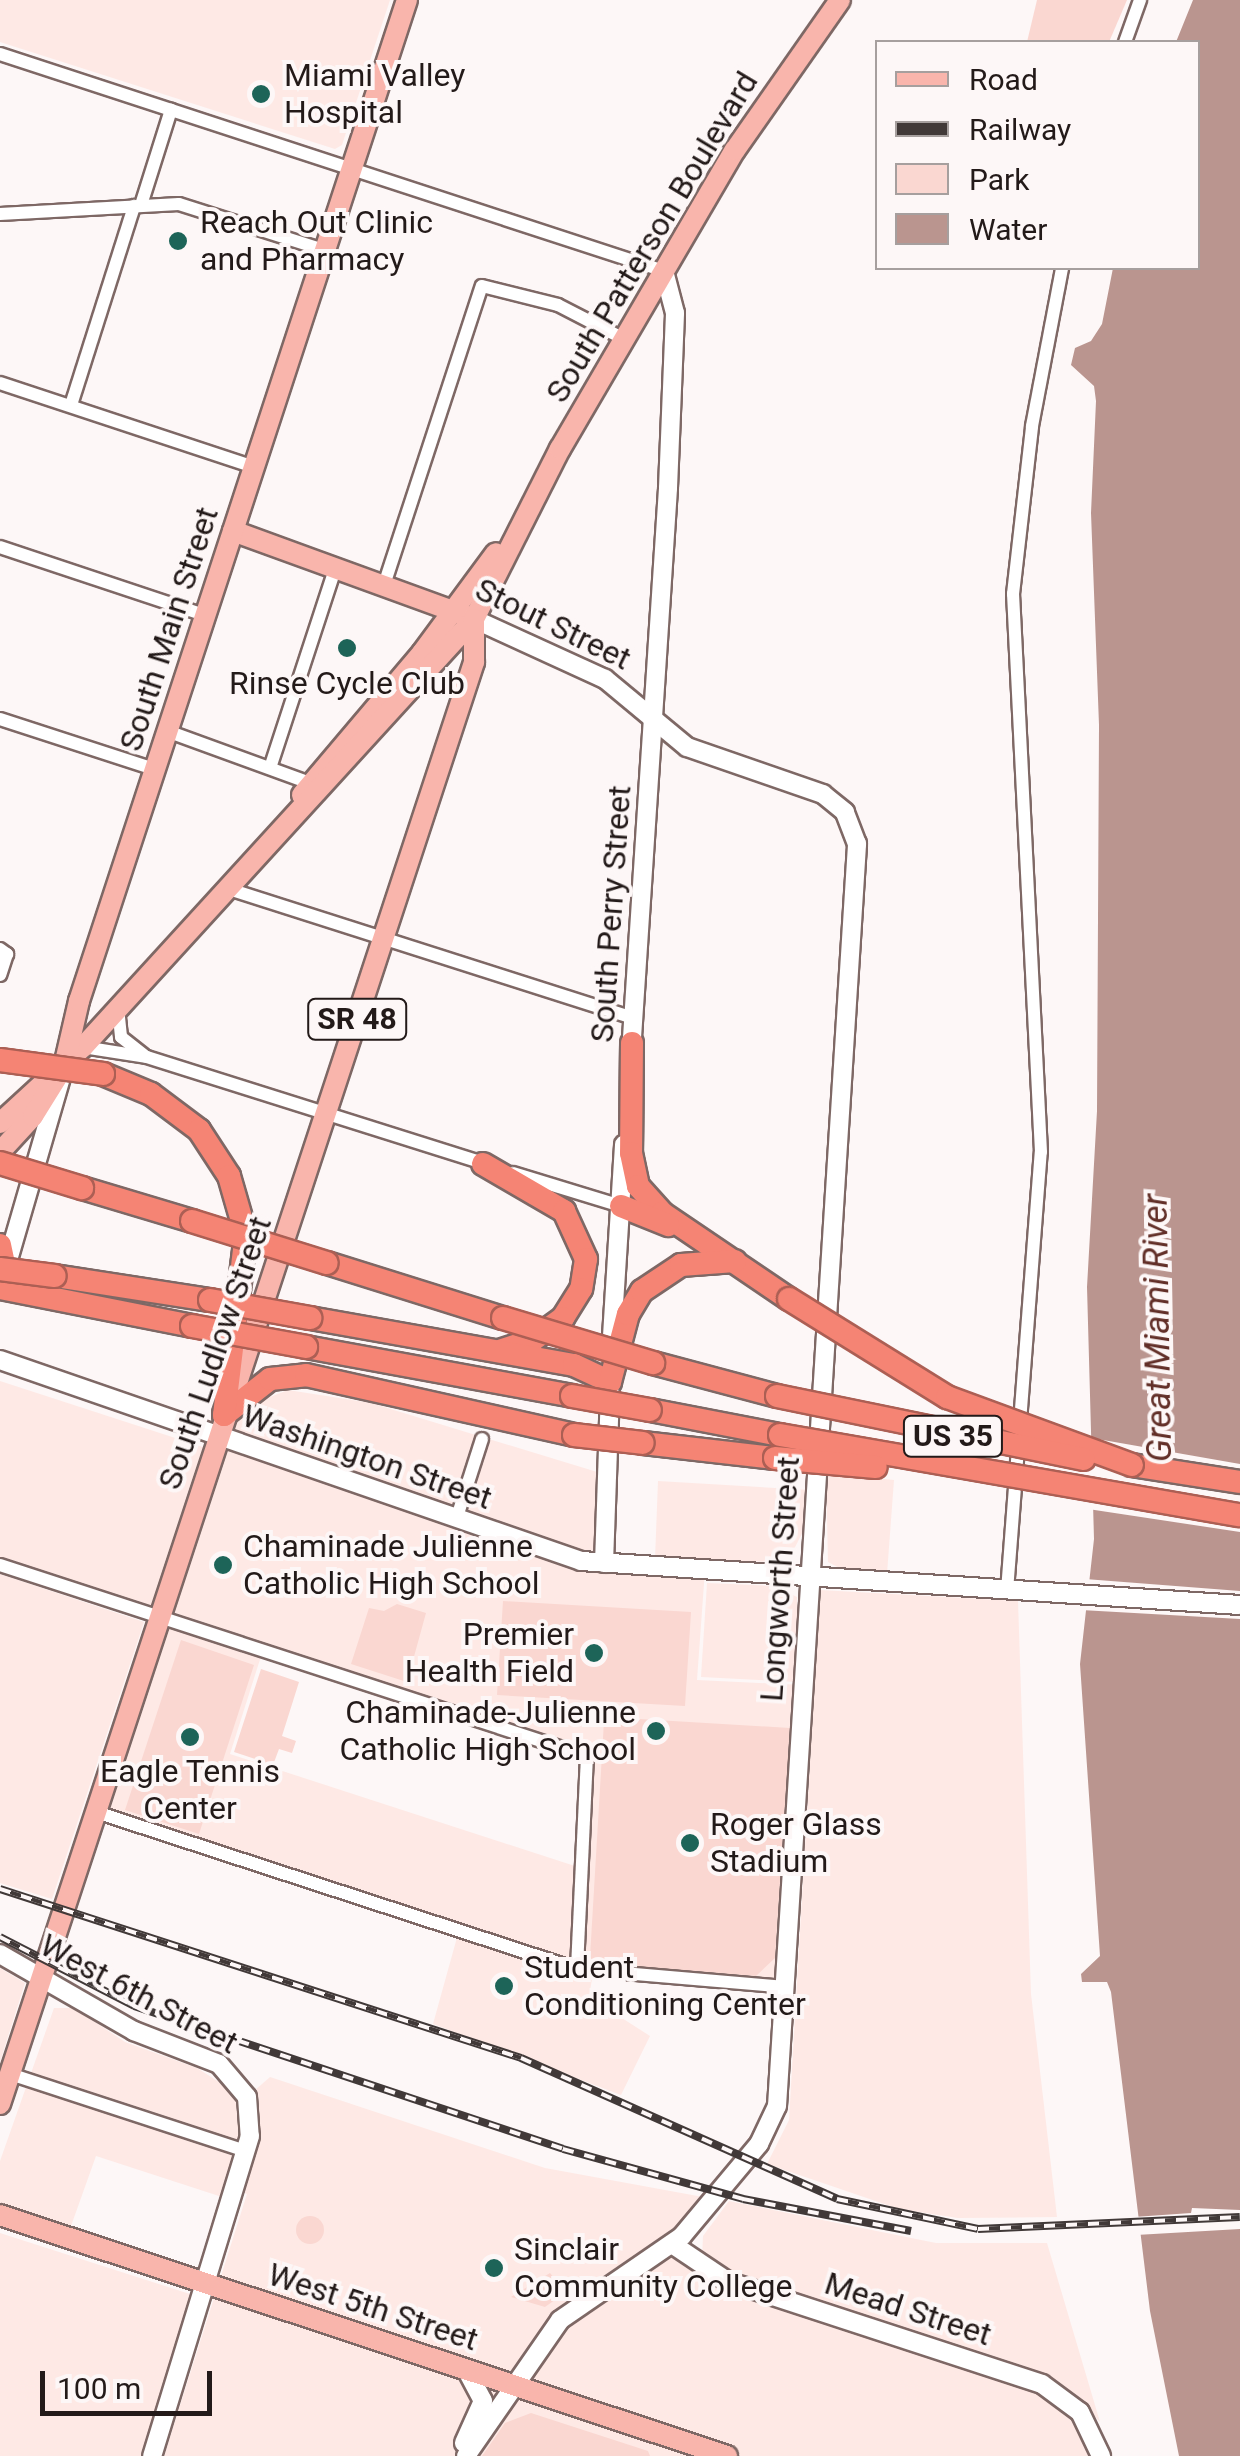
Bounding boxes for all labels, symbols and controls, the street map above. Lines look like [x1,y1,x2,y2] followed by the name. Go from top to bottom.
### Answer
[875,40,1200,270] legend
[284,57,465,132] place label: Miami Valley Hospital
[969,62,1038,97] text: Road
[538,65,766,409] street label: South Patterson Boulevard
[248,81,274,107] marker: Miami Valley Hospital
[969,112,1071,147] text: Railway
[969,162,1029,197] text: Park
[200,204,433,279] place label: Reach Out Clinic and Pharmacy
[969,212,1047,247] text: Water
[165,228,191,254] marker: Reach Out Clinic and Pharmacy
[111,502,227,756] street label: South Main Street
[469,570,637,678] street label: Stout Street
[336,637,358,659] marker: Rinse Cycle Club
[229,664,465,702] place label: Rinse Cycle Club
[583,784,639,1044] street label: South Perry Street
[307,994,407,1044] road number: SR 48
[1135,1193,1181,1463] water label: Great Miami River
[150,1212,280,1494] street label: South Ludlow Street
[237,1396,497,1518] street label: Washington Street
[900,1411,1006,1461] road number: US 35
[752,1455,808,1703] street label: Longworth Street
[243,1528,540,1603] place label: Chaminade Julienne Catholic High School
[212,1554,234,1576] marker: Chaminade Julienne Catholic High School
[405,1616,574,1691] place label: Premier Health Field
[583,1642,605,1664] marker: Premier Health Field
[339,1694,636,1769] place label: Chaminade-Julienne Catholic High School
[645,1720,667,1742] marker: Chaminade-Julienne Catholic High School
[179,1726,201,1748] marker: Eagle Tennis Center
[100,1753,280,1828] place label: Eagle Tennis Center
[710,1806,882,1881] place label: Roger Glass Stadium
[679,1832,701,1854] marker: Roger Glass Stadium
[34,1926,244,2062] street label: West 6th Street
[524,1949,806,2024] place label: Student Conditioning Center
[493,1975,515,1997] marker: Student Conditioning Center
[514,2231,792,2306] place label: Sinclair Community College
[263,2255,483,2359] street label: West 5th Street
[483,2257,505,2279] marker: Sinclair Community College
[820,2264,996,2354] street label: Mead Street
[45,2351,218,2413] scale bar
[57,2371,141,2406] text: 100 m

